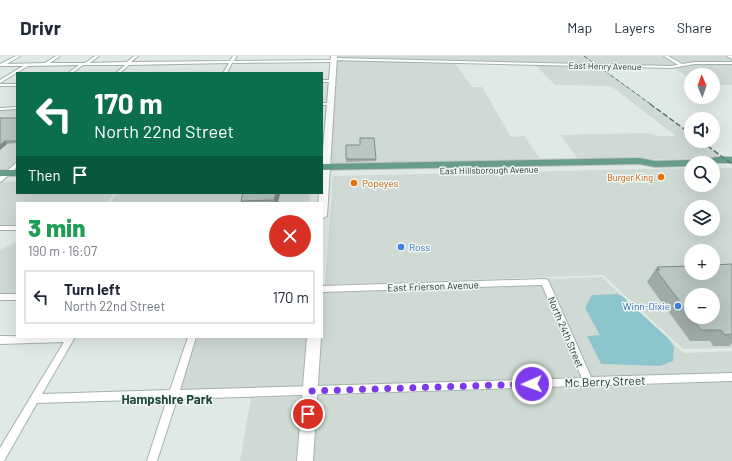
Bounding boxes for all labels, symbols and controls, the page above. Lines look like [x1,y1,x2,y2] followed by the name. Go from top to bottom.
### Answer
[20,16,61,39] text: Drivr
[567,19,592,36] text: Map
[614,19,655,36] text: Layers
[677,19,712,36] text: Share
[568,60,642,72] street label: East Henry Avenue
[684,68,720,104] north arrow
[684,68,720,324] map controls
[94,86,163,120] text: 170 m
[28,88,80,140] icon: left
[684,112,720,148] button: sound
[94,120,234,142] text: North 22nd Street
[684,156,720,192] button: search
[69,164,91,186] icon: arrive
[439,164,539,176] street label: East Hillsborough Avenue
[28,166,61,184] text: Then
[607,172,653,183] place label: Burger King
[656,172,666,182] marker: Burger King
[362,177,399,189] place label: Popeyes
[349,178,359,188] marker: Popeyes
[684,200,720,236] button: layers
[28,213,85,242] text: 3 min
[269,215,311,257] button: close
[409,241,430,253] place label: Ross
[396,242,406,252] marker: Ross
[28,243,97,259] text: 190 m · 16:07
[684,244,720,280] button: +
[387,278,479,294] street label: East Frierson Avenue
[64,280,120,298] text: Turn left
[30,286,52,308] icon: left
[273,288,309,306] text: 170 m
[684,288,720,324] button: −
[546,295,587,370] street label: North 24th Street
[64,298,165,314] text: North 22nd Street
[623,300,670,312] place label: Winn-Dixie
[673,301,683,311] marker: Winn-Dixie
[511,363,553,405] position arrow
[564,373,646,389] street label: Mc Berry Street
[121,391,213,407] district label: Hampshire Park
[291,397,325,431] pin
[297,403,319,425] icon: arrive

